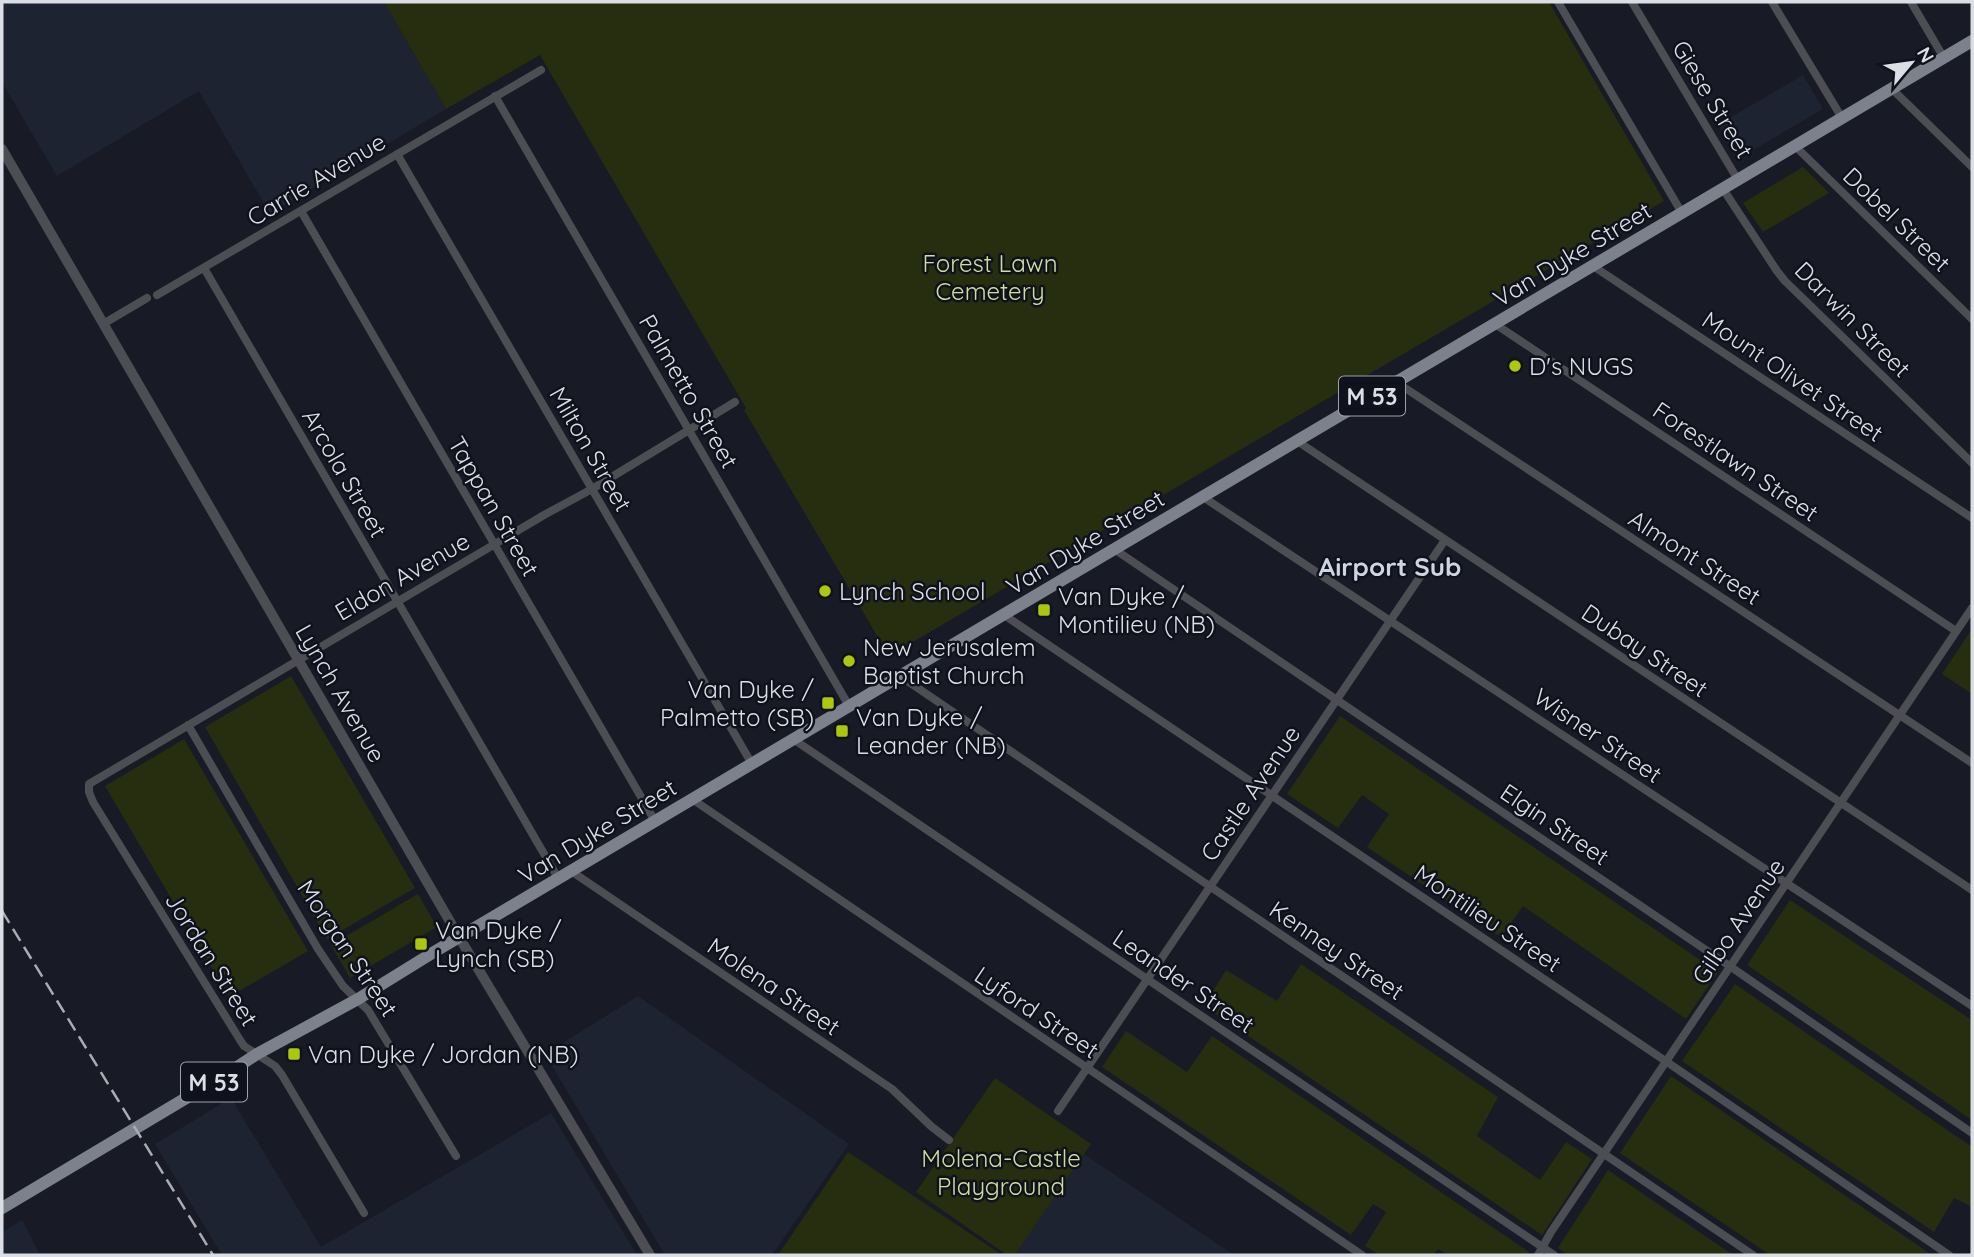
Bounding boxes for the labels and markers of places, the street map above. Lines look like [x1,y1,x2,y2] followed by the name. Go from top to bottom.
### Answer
[1529,351,1633,381] place label: D's NUGS
[1507,358,1523,374] marker: D's NUGS
[839,576,985,606] place label: Lynch School
[1058,581,1215,639] place label: Van Dyke / Montilieu (NB)
[817,583,833,599] marker: Lynch School
[1036,602,1052,618] marker: Van Dyke / Montilieu (NB)
[863,632,1036,690] place label: New Jerusalem Baptist Church
[841,653,857,669] marker: New Jerusalem Baptist Church
[660,674,814,732] place label: Van Dyke / Palmetto (SB)
[820,695,836,711] marker: Van Dyke / Palmetto (SB)
[856,702,1006,760] place label: Van Dyke / Leander (NB)
[834,723,850,739] marker: Van Dyke / Leander (NB)
[435,915,562,973] place label: Van Dyke / Lynch (SB)
[413,936,429,952] marker: Van Dyke / Lynch (SB)
[308,1039,579,1069] place label: Van Dyke / Jordan (NB)
[286,1046,302,1062] marker: Van Dyke / Jordan (NB)

